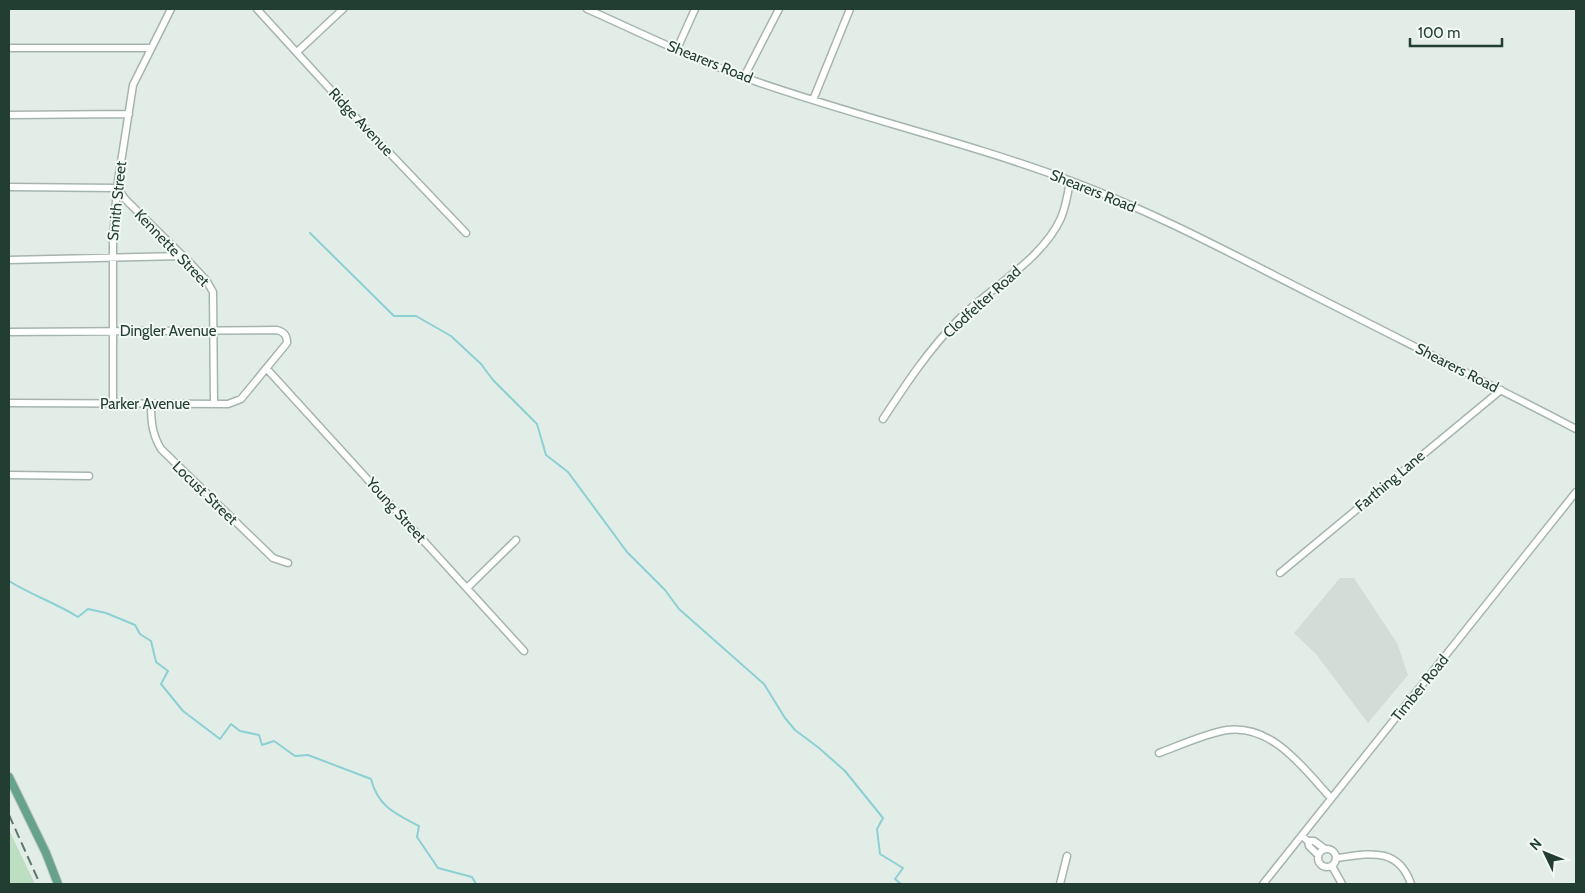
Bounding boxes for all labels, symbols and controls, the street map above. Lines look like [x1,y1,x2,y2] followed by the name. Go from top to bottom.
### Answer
[1410,15,1502,47] scale bar
[1418,24,1460,42] text: 100 m
[665,37,755,87] street label: Shearers Road
[325,84,397,160] street label: Ridge Avenue
[104,160,130,242] street label: Smith Street
[1048,166,1138,216] street label: Shearers Road
[131,206,213,290] street label: Kennette Street
[939,262,1025,342] street label: Clodfelter Road
[120,322,217,340] street label: Dingler Avenue
[1412,339,1502,397] street label: Shearers Road
[100,395,190,413] street label: Parker Avenue
[1352,446,1429,515] street label: Farthing Lane
[169,458,241,528] street label: Locust Street
[362,473,430,546] street label: Young Street
[1388,651,1452,725] street label: Timber Road
[1520,828,1570,878] north arrow
[1526,834,1545,854] text: N

